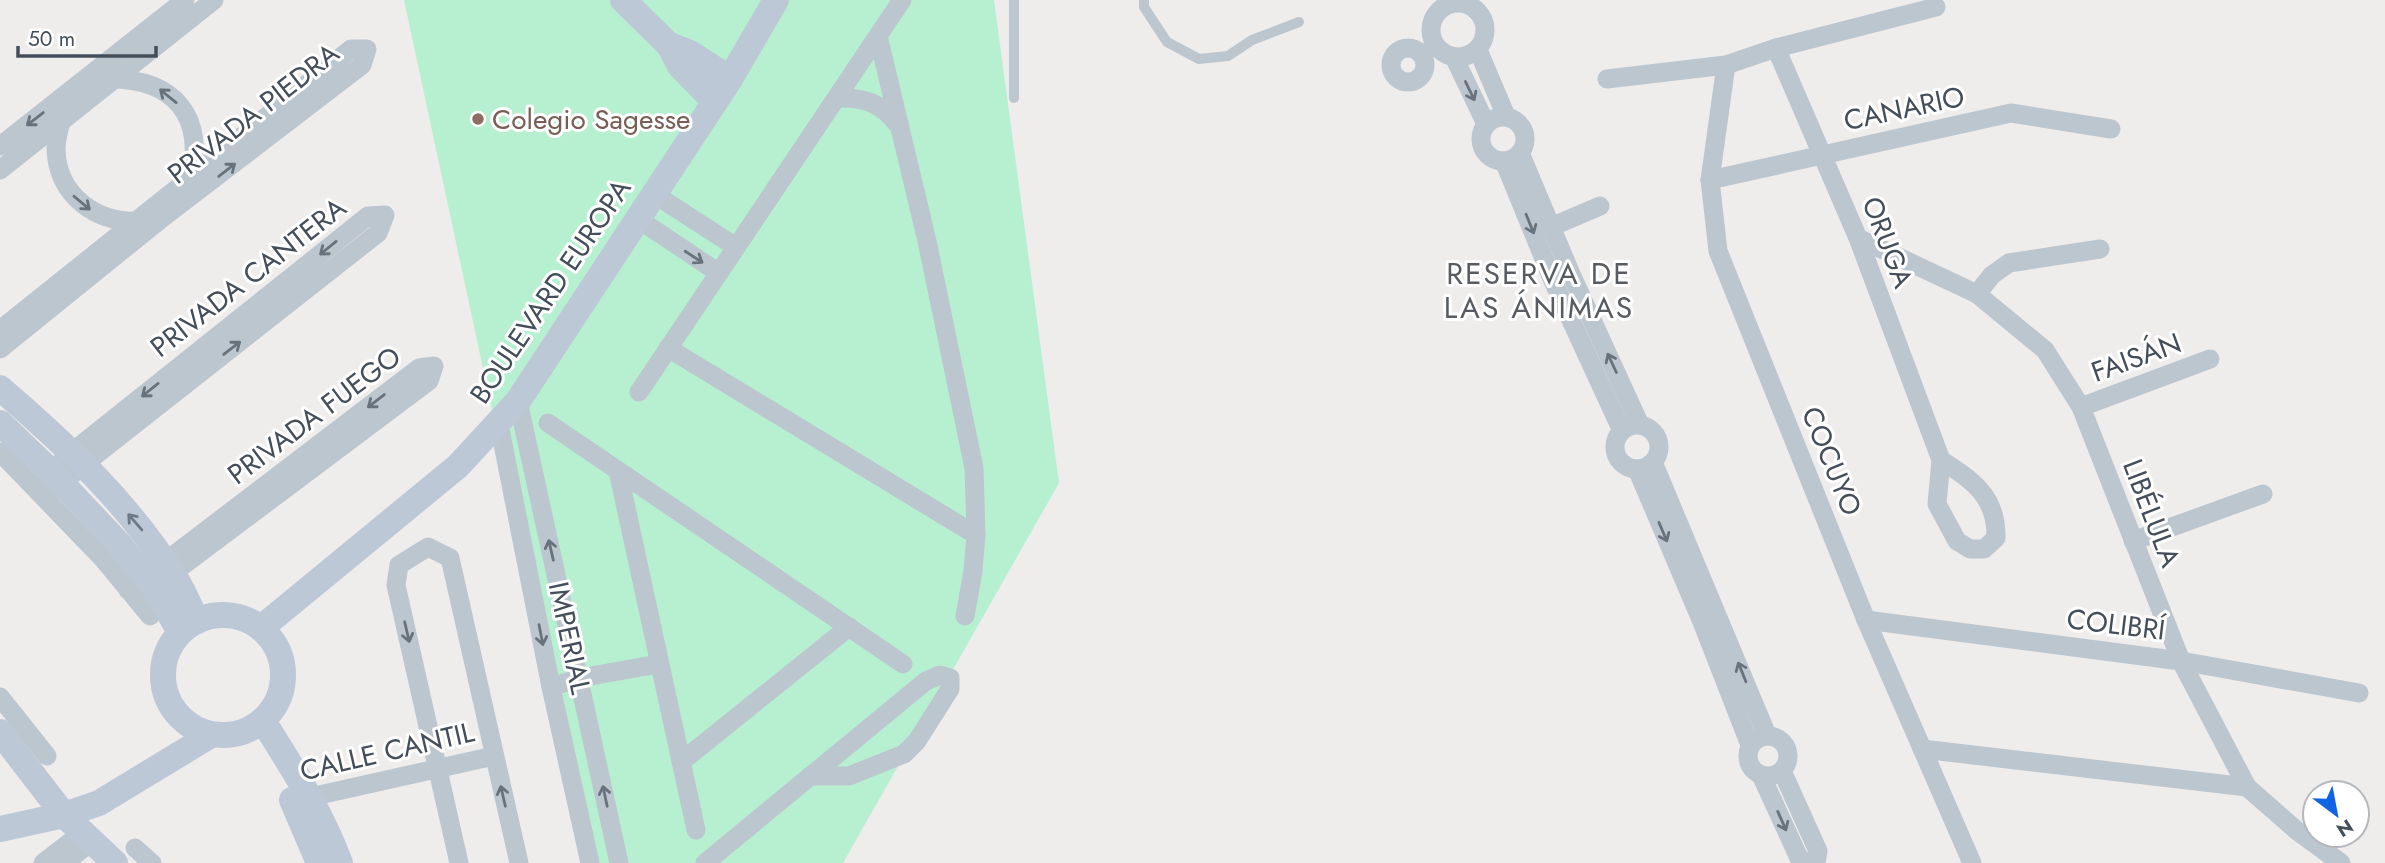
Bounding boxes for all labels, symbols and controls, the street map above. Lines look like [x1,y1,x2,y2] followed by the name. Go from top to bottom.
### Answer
[18,14,156,58] scale bar
[28,24,75,54] text: 50 m
[159,33,348,194] street label: PRIVADA PIEDRA
[1840,76,1968,141] street label: CANARIO
[1464,80,1477,101] one-way arrow
[160,88,178,103] one-way arrow
[492,99,690,140] place label: Colegio Sagesse
[27,111,45,126] one-way arrow
[470,111,486,127] marker: Colegio Sagesse
[217,163,235,178] one-way arrow
[460,170,641,412] street label: BOULEVARD EUROPA
[142,187,355,367] street label: PRIVADA CANTERA
[1851,191,1924,294] street label: ORUGA
[72,195,90,210] one-way arrow
[1524,213,1537,235] one-way arrow
[319,240,338,255] one-way arrow
[684,250,704,264] one-way arrow
[1444,252,1634,329] district label: RESERVA DE LAS ÁNIMAS
[2086,322,2187,393] street label: FAISÁN
[219,336,410,494] street label: PRIVADA FUEGO
[223,340,241,355] one-way arrow
[1605,353,1618,375] one-way arrow
[142,383,160,398] one-way arrow
[368,393,386,408] one-way arrow
[1791,400,1872,522] street label: COCUYO
[2112,453,2191,574] street label: LIBÉLULA
[126,514,143,531] one-way arrow
[1658,521,1671,542] one-way arrow
[544,539,557,562] one-way arrow
[538,578,601,698] street label: IMPERIAL
[2064,598,2169,651] street label: COLIBRÍ
[400,620,414,643] one-way arrow
[534,623,548,646] one-way arrow
[1734,662,1747,683] one-way arrow
[296,711,479,791] street label: CALLE CANTIL
[2301,779,2371,849] north arrow
[597,785,611,808] one-way arrow
[496,786,509,808] one-way arrow
[1776,810,1789,832] one-way arrow
[2331,813,2358,843] text: N

